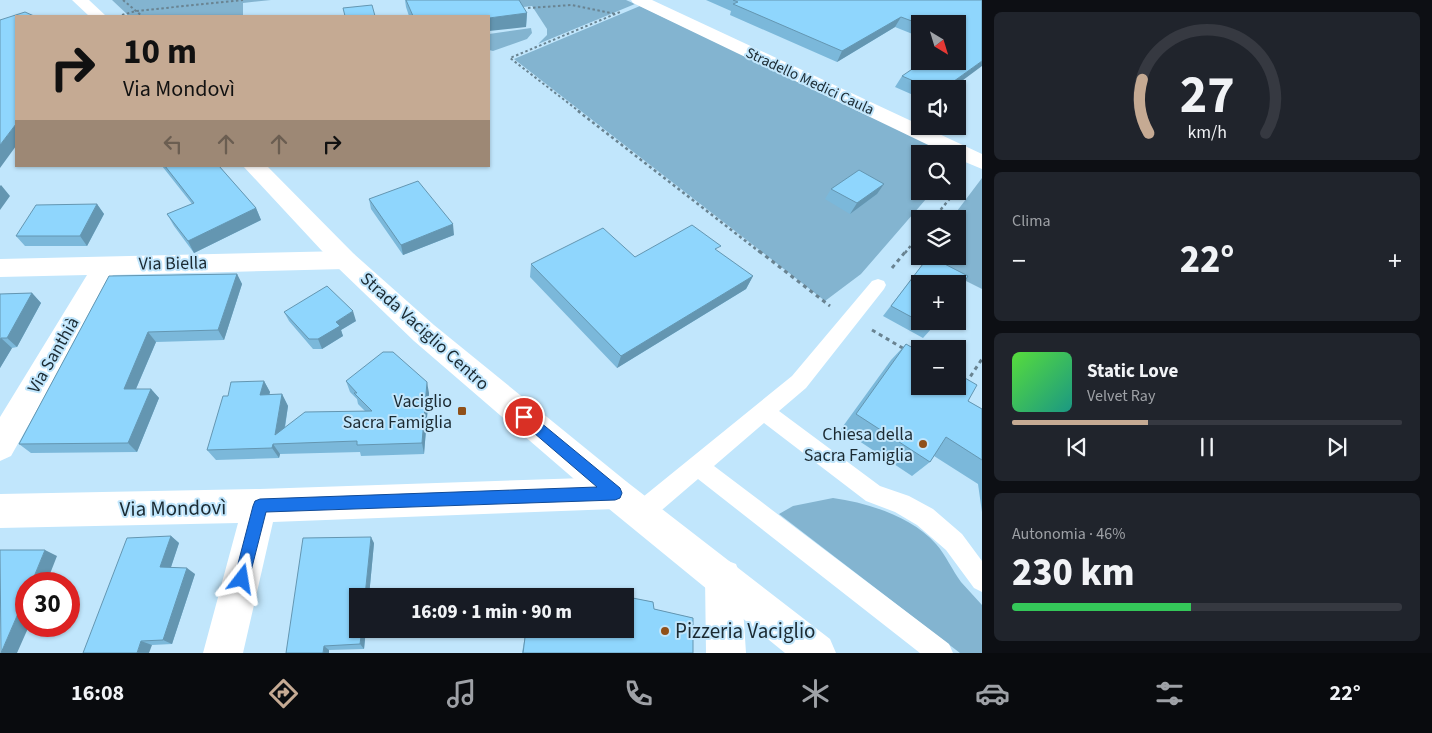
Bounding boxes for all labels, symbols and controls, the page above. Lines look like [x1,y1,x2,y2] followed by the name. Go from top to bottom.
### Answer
[911,15,966,70] north arrow
[911,15,966,395] map controls
[123,27,197,77] text: 10 m
[40,35,105,100] icon: right
[742,43,877,120] street label: Stradello Medici Caula
[1180,59,1234,133] text: 27
[123,73,235,105] text: Via Mondovì
[911,80,966,135] button: sound
[1187,120,1227,145] text: km/h
[159,130,187,158] icon: left
[212,130,240,158] icon: ahead
[265,130,293,158] icon: ahead
[318,130,346,158] icon: right
[911,145,966,200] button: search
[911,210,966,265] button: layers
[1012,210,1050,232] text: Clima
[1180,233,1234,287] text: 22°
[1012,241,1026,281] text: −
[1388,241,1402,281] text: +
[139,250,208,277] street label: Via Biella
[355,267,495,396] street label: Strada Vaciglio Centro
[911,275,966,330] button: +
[22,313,85,398] street label: Via Santhià
[911,340,966,395] button: −
[1087,358,1178,385] text: Static Love
[1087,385,1155,407] text: Velvet Ray
[343,389,452,435] place label: Vaciglio Sacra Famiglia
[503,396,545,438] pin
[510,403,538,431] icon: arrive
[456,405,468,417] marker: Vaciglio Sacra Famiglia
[804,422,913,468] place label: Chiesa della Sacra Famiglia
[1063,433,1091,461] icon: previous
[1193,433,1221,461] icon: pause
[1323,433,1351,461] icon: next
[917,438,929,450] marker: Chiesa della Sacra Famiglia
[119,492,227,524] street label: Via Mondovì
[1012,523,1125,545] text: Autonomia · 46%
[1012,546,1134,600] text: 230 km
[215,552,267,604] position arrow
[15,572,80,637] speed limit sign: 30
[411,599,572,626] text: 16:09 · 1 min · 90 m
[675,616,816,646] place label: Pizzeria Vaciglio
[659,625,671,637] marker: Pizzeria Vaciglio
[266,676,301,711] icon: directions
[444,676,479,711] icon: music
[621,676,656,711] icon: phone
[798,676,833,711] icon: climate
[975,676,1010,711] icon: car
[1152,676,1187,711] icon: filters
[71,677,124,709] text: 16:08
[1330,677,1361,709] text: 22°

